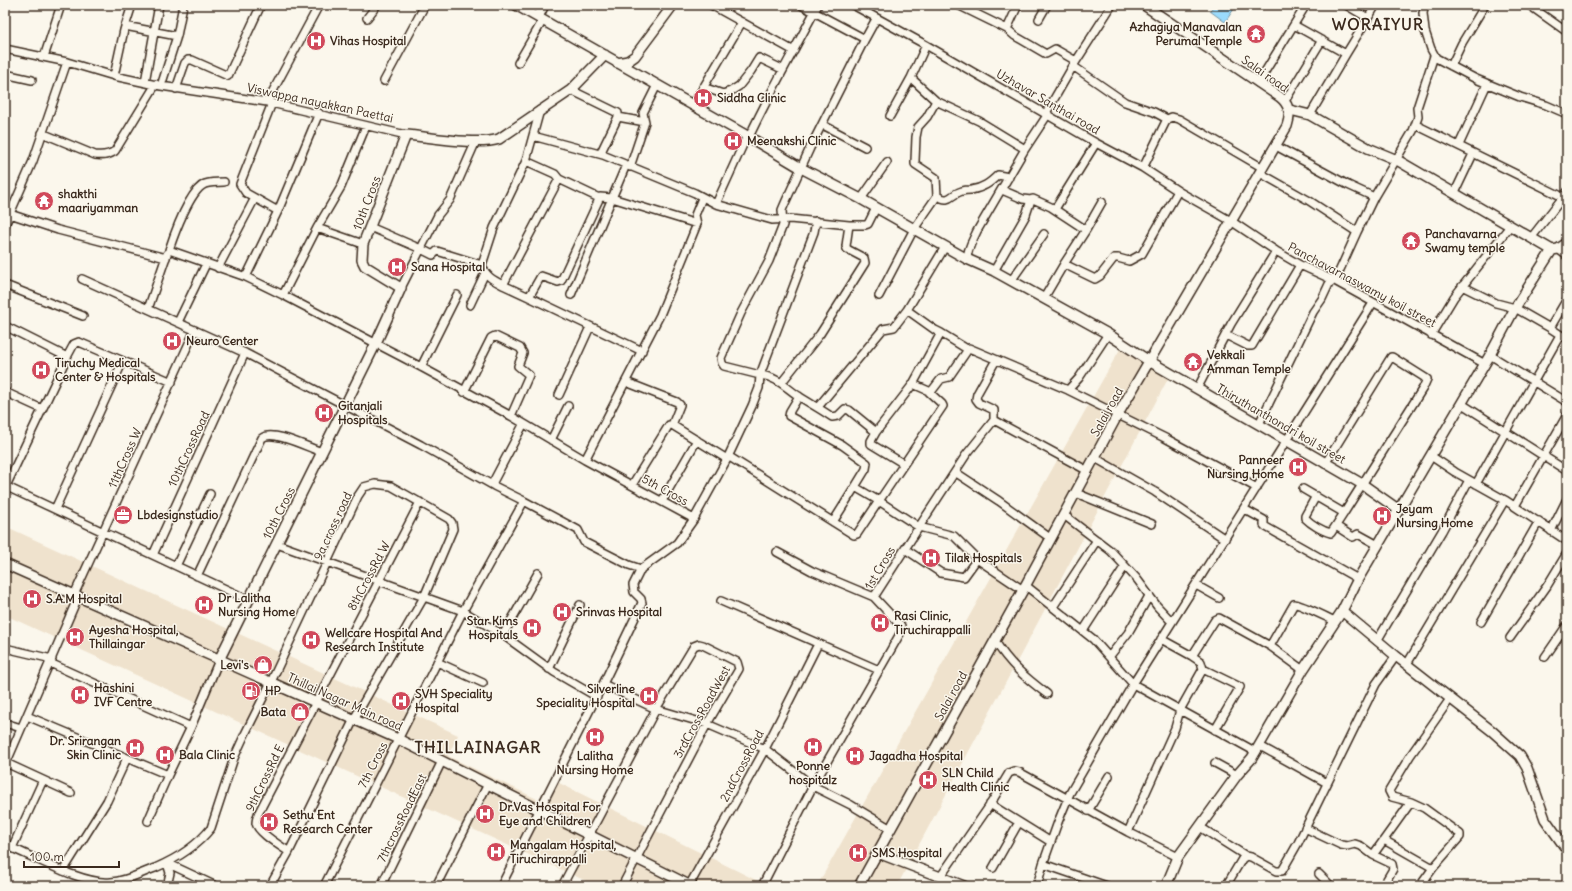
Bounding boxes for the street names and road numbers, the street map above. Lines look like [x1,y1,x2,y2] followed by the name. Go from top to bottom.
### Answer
[1239,52,1292,95] street label: Salai road
[994,66,1103,137] street label: Uzhavar Santhai road
[245,80,395,125] street label: Viswappa nayakkan Paettai
[349,174,384,232] street label: 10th Cross
[1285,239,1439,330] street label: Panchavarnaswamy koil street
[1214,380,1349,467] street label: Thiruthanthondri koil street
[1087,384,1126,439] street label: Salai road
[164,409,213,489] street label: 10thCrossRoad
[105,425,145,490] street label: 11thCross W
[639,471,691,508] street label: 5th Cross
[259,484,298,541] street label: 10th Cross
[310,489,355,562] street label: 9a cross road
[344,538,393,613] street label: 8thCrossRd W
[861,544,898,592] street label: 1st Cross
[670,663,733,761] street label: 3rdCrossRoadWest
[931,668,970,723] street label: Salai road
[285,669,405,734] street label: Thillai Nagar Main road
[716,727,767,804] street label: 2ndCrossRoad
[355,739,391,790] street label: 7th Cross
[242,742,287,814] street label: 9thCrossRd E
[374,771,429,865] street label: 7thcrossRoadEast

